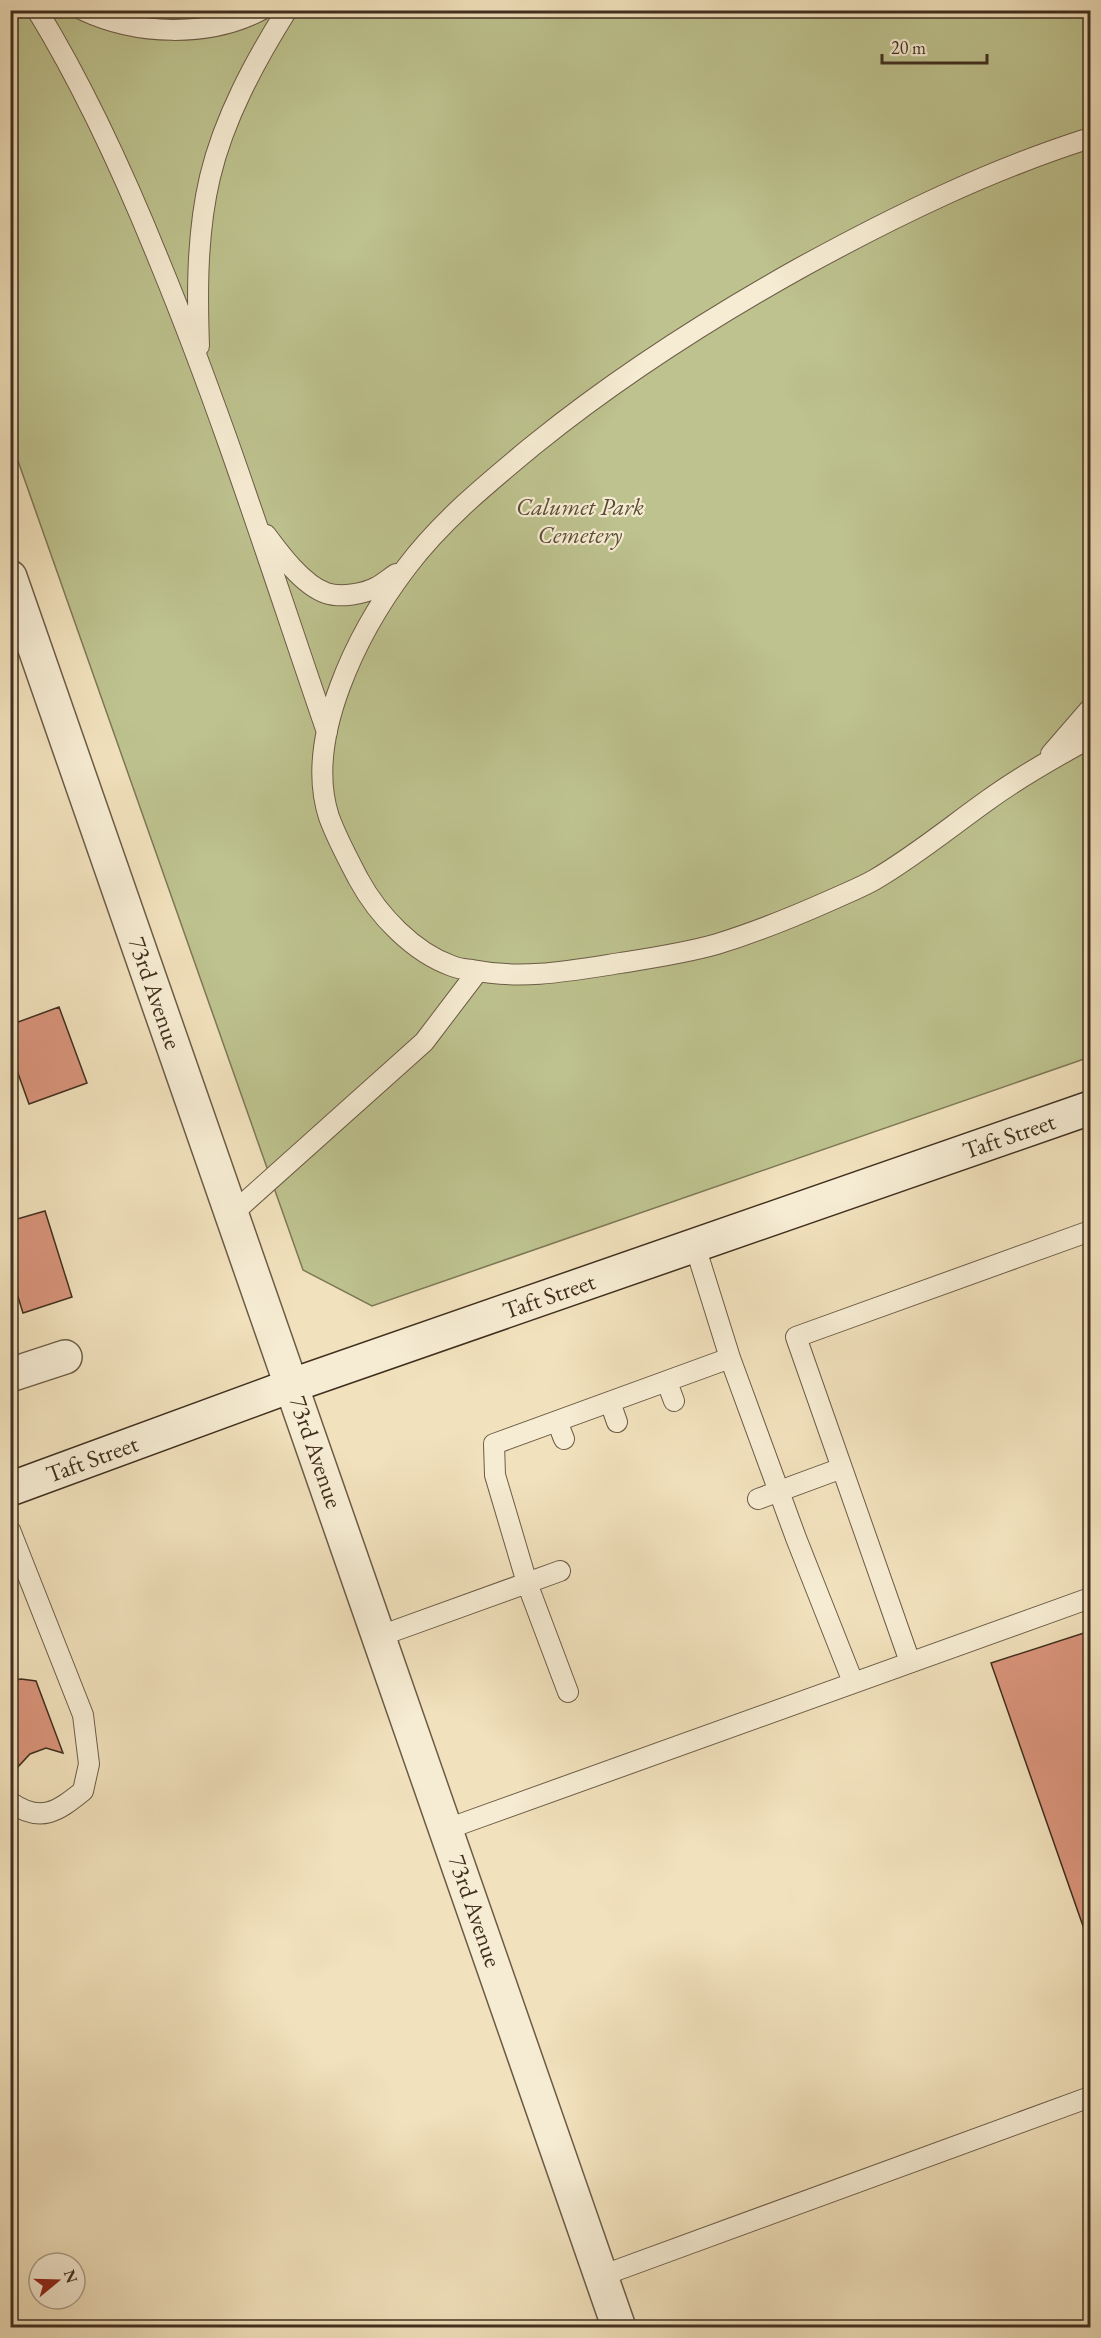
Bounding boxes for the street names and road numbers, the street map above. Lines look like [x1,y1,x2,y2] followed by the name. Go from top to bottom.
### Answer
[122,933,189,1053] street label: 73rd Avenue
[958,1105,1060,1166] street label: Taft Street
[498,1265,600,1326] street label: Taft Street
[283,1392,350,1512] street label: 73rd Avenue
[41,1427,143,1489] street label: Taft Street
[442,1851,509,1971] street label: 73rd Avenue

